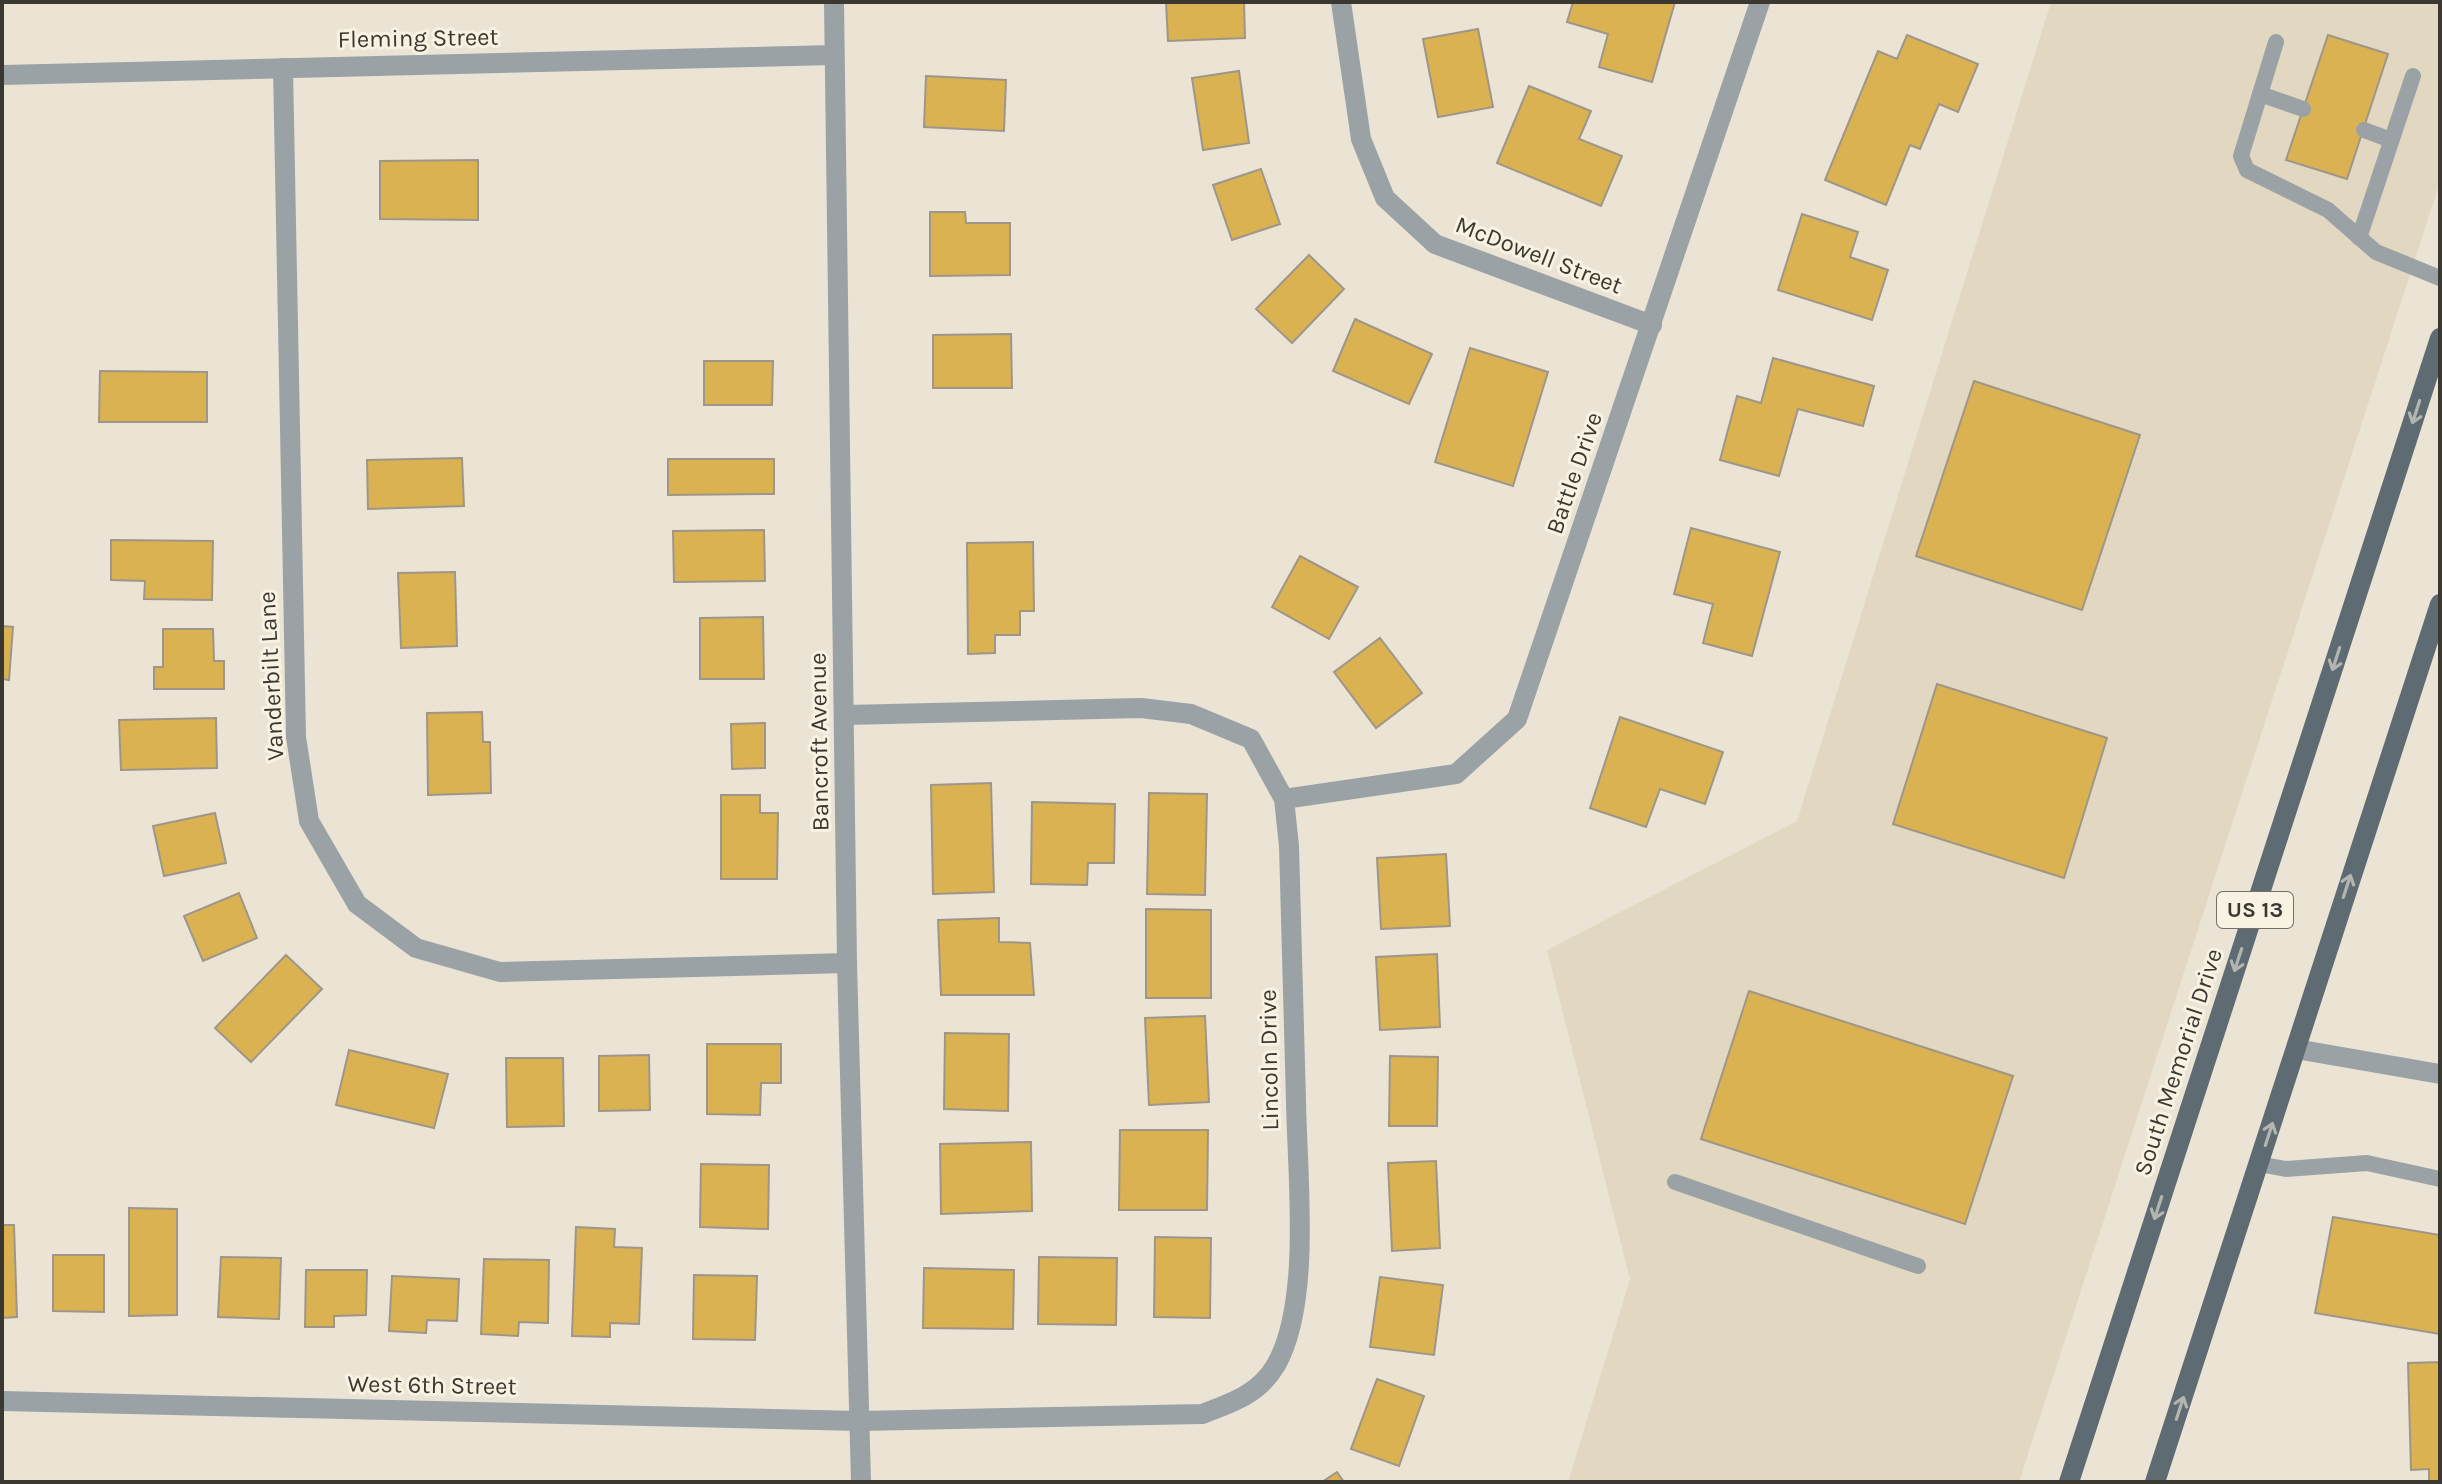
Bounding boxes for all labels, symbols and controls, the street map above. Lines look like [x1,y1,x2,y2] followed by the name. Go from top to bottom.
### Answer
[337,23,499,53] street label: Fleming Street
[1452,210,1626,300] street label: McDowell Street
[2408,399,2423,425] one-way arrow
[1540,408,1608,538] street label: Battle Drive
[253,591,289,761] street label: Vanderbilt Lane
[2327,647,2342,672] one-way arrow
[803,652,835,832] street label: Bancroft Avenue
[2341,874,2356,899] one-way arrow
[2217,892,2293,928] road number: US 13
[2128,945,2228,1179] street label: South Memorial Drive
[2230,947,2245,972] one-way arrow
[1254,989,1284,1131] street label: Lincoln Drive
[2262,1122,2277,1147] one-way arrow
[2150,1195,2165,1220] one-way arrow
[347,1370,517,1400] street label: West 6th Street
[2173,1395,2188,1420] one-way arrow

